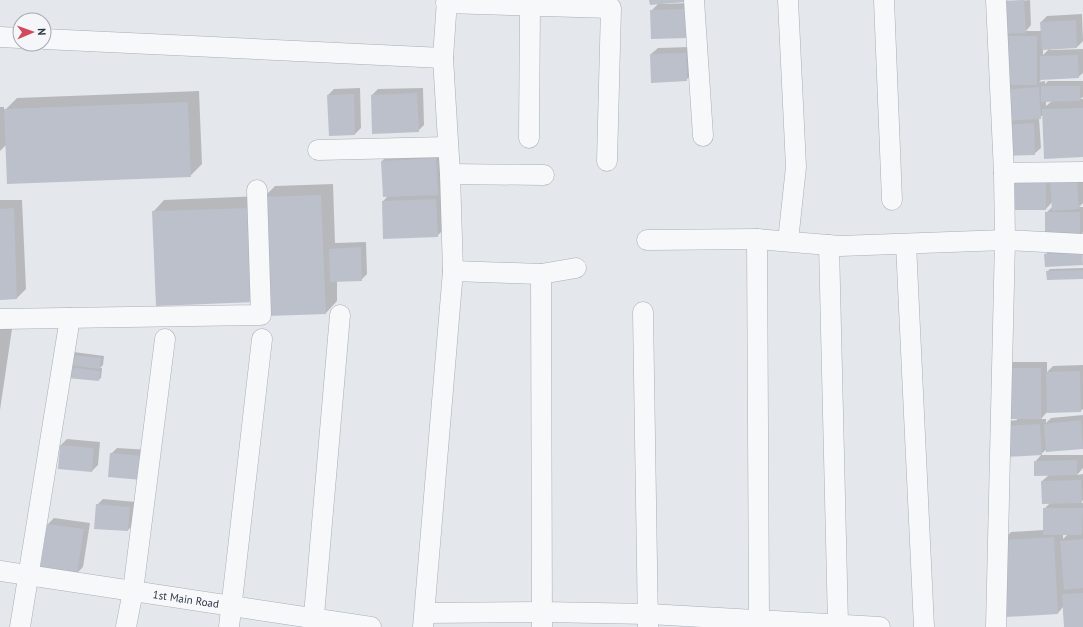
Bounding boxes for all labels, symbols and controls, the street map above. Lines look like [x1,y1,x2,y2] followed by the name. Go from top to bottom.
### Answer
[12,12,52,52] north arrow
[35,28,49,36] text: N
[152,587,220,611] street label: 1st Main Road

